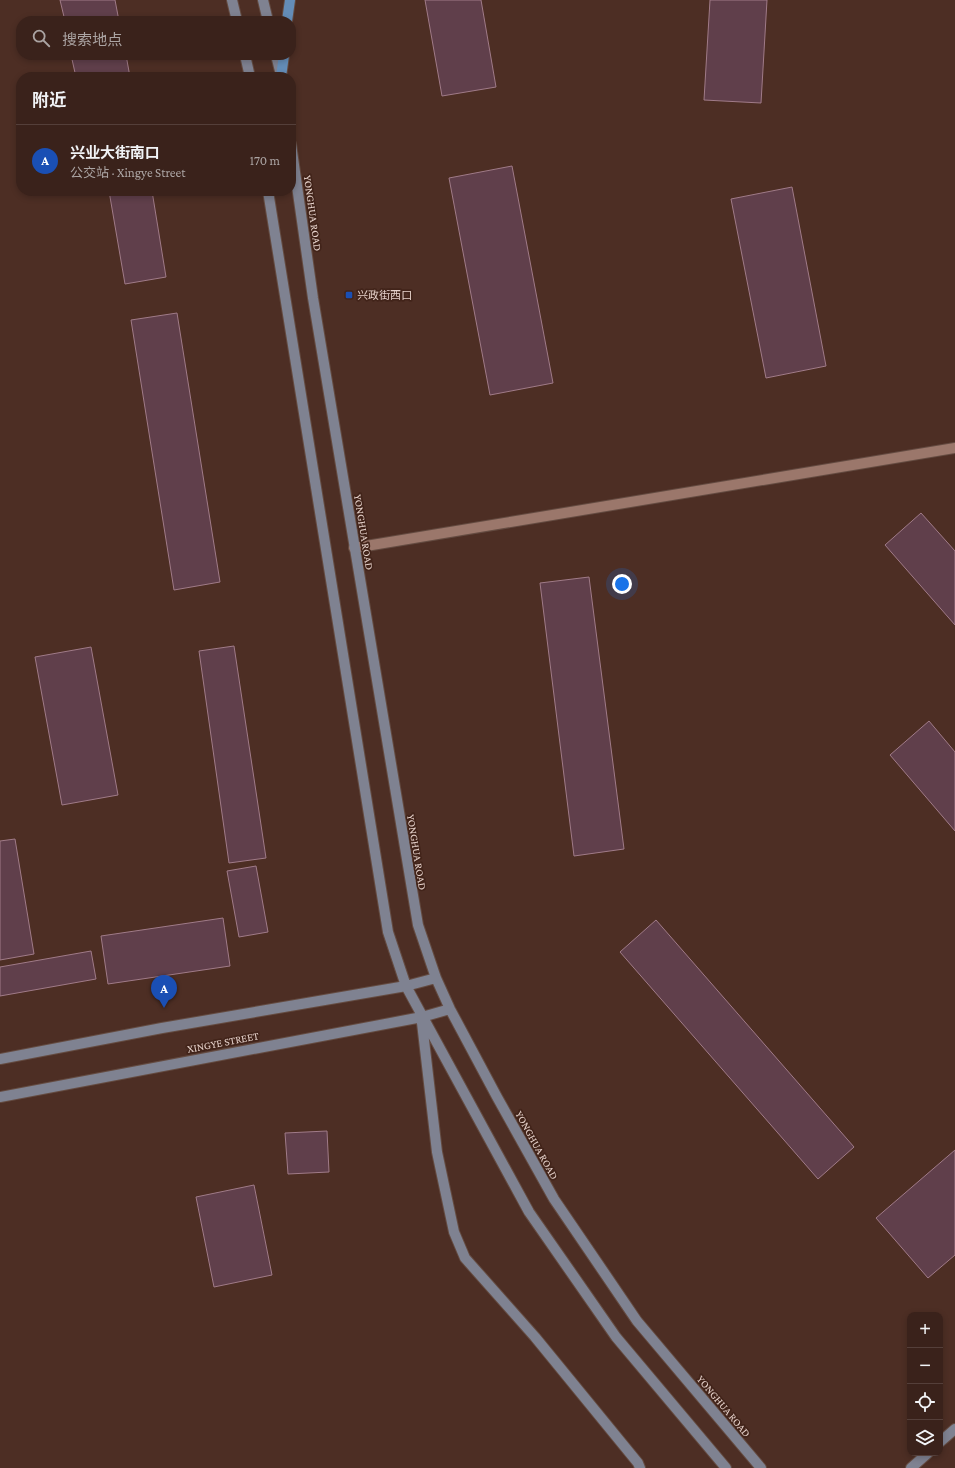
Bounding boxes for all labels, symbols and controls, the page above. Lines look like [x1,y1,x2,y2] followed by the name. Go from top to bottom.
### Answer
[16,16,296,60] search box
[30,27,52,49] icon: search
[62,32,122,48] text: 搜索地点
[32,91,66,110] text: 附近
[70,145,160,161] text: 兴业大街南口
[41,153,49,168] text: A
[250,153,280,168] text: 170 m
[70,165,186,180] text: 公交站 · Xingye Street
[302,174,324,252] street label: YONGHUA ROAD
[357,289,412,301] place label: 兴政街西口
[344,290,354,300] marker: 兴政街西口
[352,493,376,571] street label: YONGHUA ROAD
[612,574,632,594] your location
[405,813,429,891] street label: YONGHUA ROAD
[151,975,177,1008] pin: A
[186,1029,260,1055] street label: XINGYE STREET
[513,1109,561,1181] street label: YONGHUA ROAD
[907,1312,943,1456] map controls
[907,1312,943,1348] button: +
[907,1348,943,1384] button: −
[695,1373,753,1439] street label: YONGHUA ROAD
[907,1384,943,1420] button: locate
[907,1420,943,1456] button: layers

